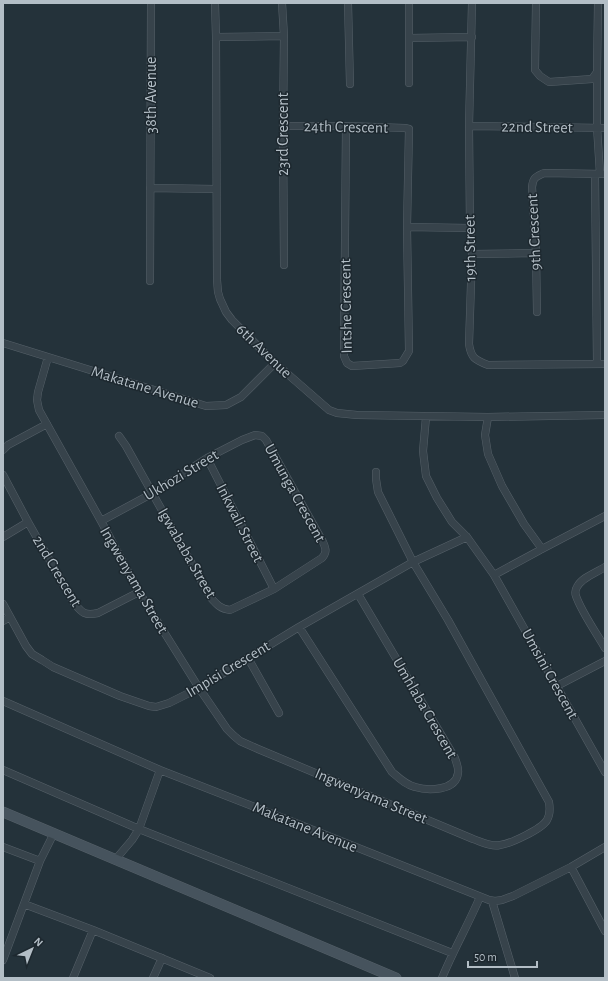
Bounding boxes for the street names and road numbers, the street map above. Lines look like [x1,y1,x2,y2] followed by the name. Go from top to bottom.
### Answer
[143,57,159,133] street label: 38th Avenue
[275,92,291,176] street label: 23rd Crescent
[304,118,388,136] street label: 24th Crescent
[501,118,573,136] street label: 22nd Street
[524,193,544,271] street label: 9th Crescent
[461,214,479,282] street label: 19th Street
[337,258,355,354] street label: Intshe Crescent
[233,321,295,381] street label: 6th Avenue
[89,363,201,411] street label: Makatane Avenue
[261,441,329,545] street label: Umunga Crescent
[141,446,221,504] street label: Ukhozi Street
[213,481,267,565] street label: Inkwali Street
[155,505,219,601] street label: Igwababa Street
[96,524,171,637] street label: Ingwenyama Street
[30,533,84,609] street label: 2nd Crescent
[519,626,581,722] street label: Umsini Crescent
[183,638,273,700] street label: Impisi Crescent
[390,655,460,761] street label: Umhlaba Crescent
[312,765,430,828] street label: Ingwenyama Street
[250,799,360,855] street label: Makatane Avenue

